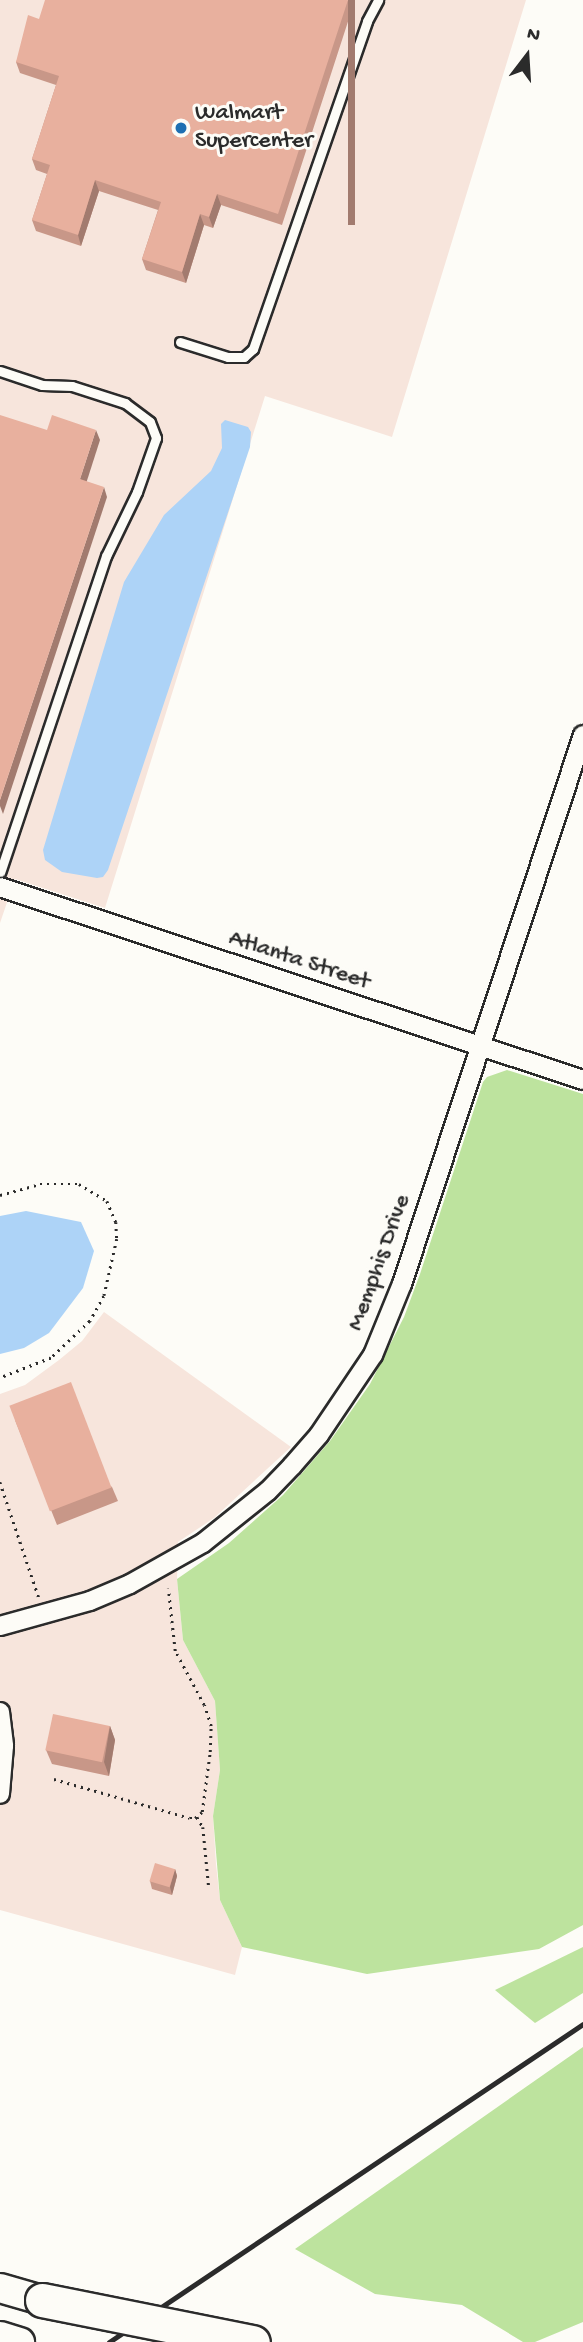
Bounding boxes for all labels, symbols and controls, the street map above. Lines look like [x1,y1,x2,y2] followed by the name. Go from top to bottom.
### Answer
[492,21,562,91] north arrow
[524,23,543,48] text: N
[195,100,313,156] place label: Walmart Supercenter
[173,120,189,136] marker: Walmart Supercenter
[225,925,373,997] street label: Atlanta Street
[342,1191,418,1335] street label: Memphis Drive

